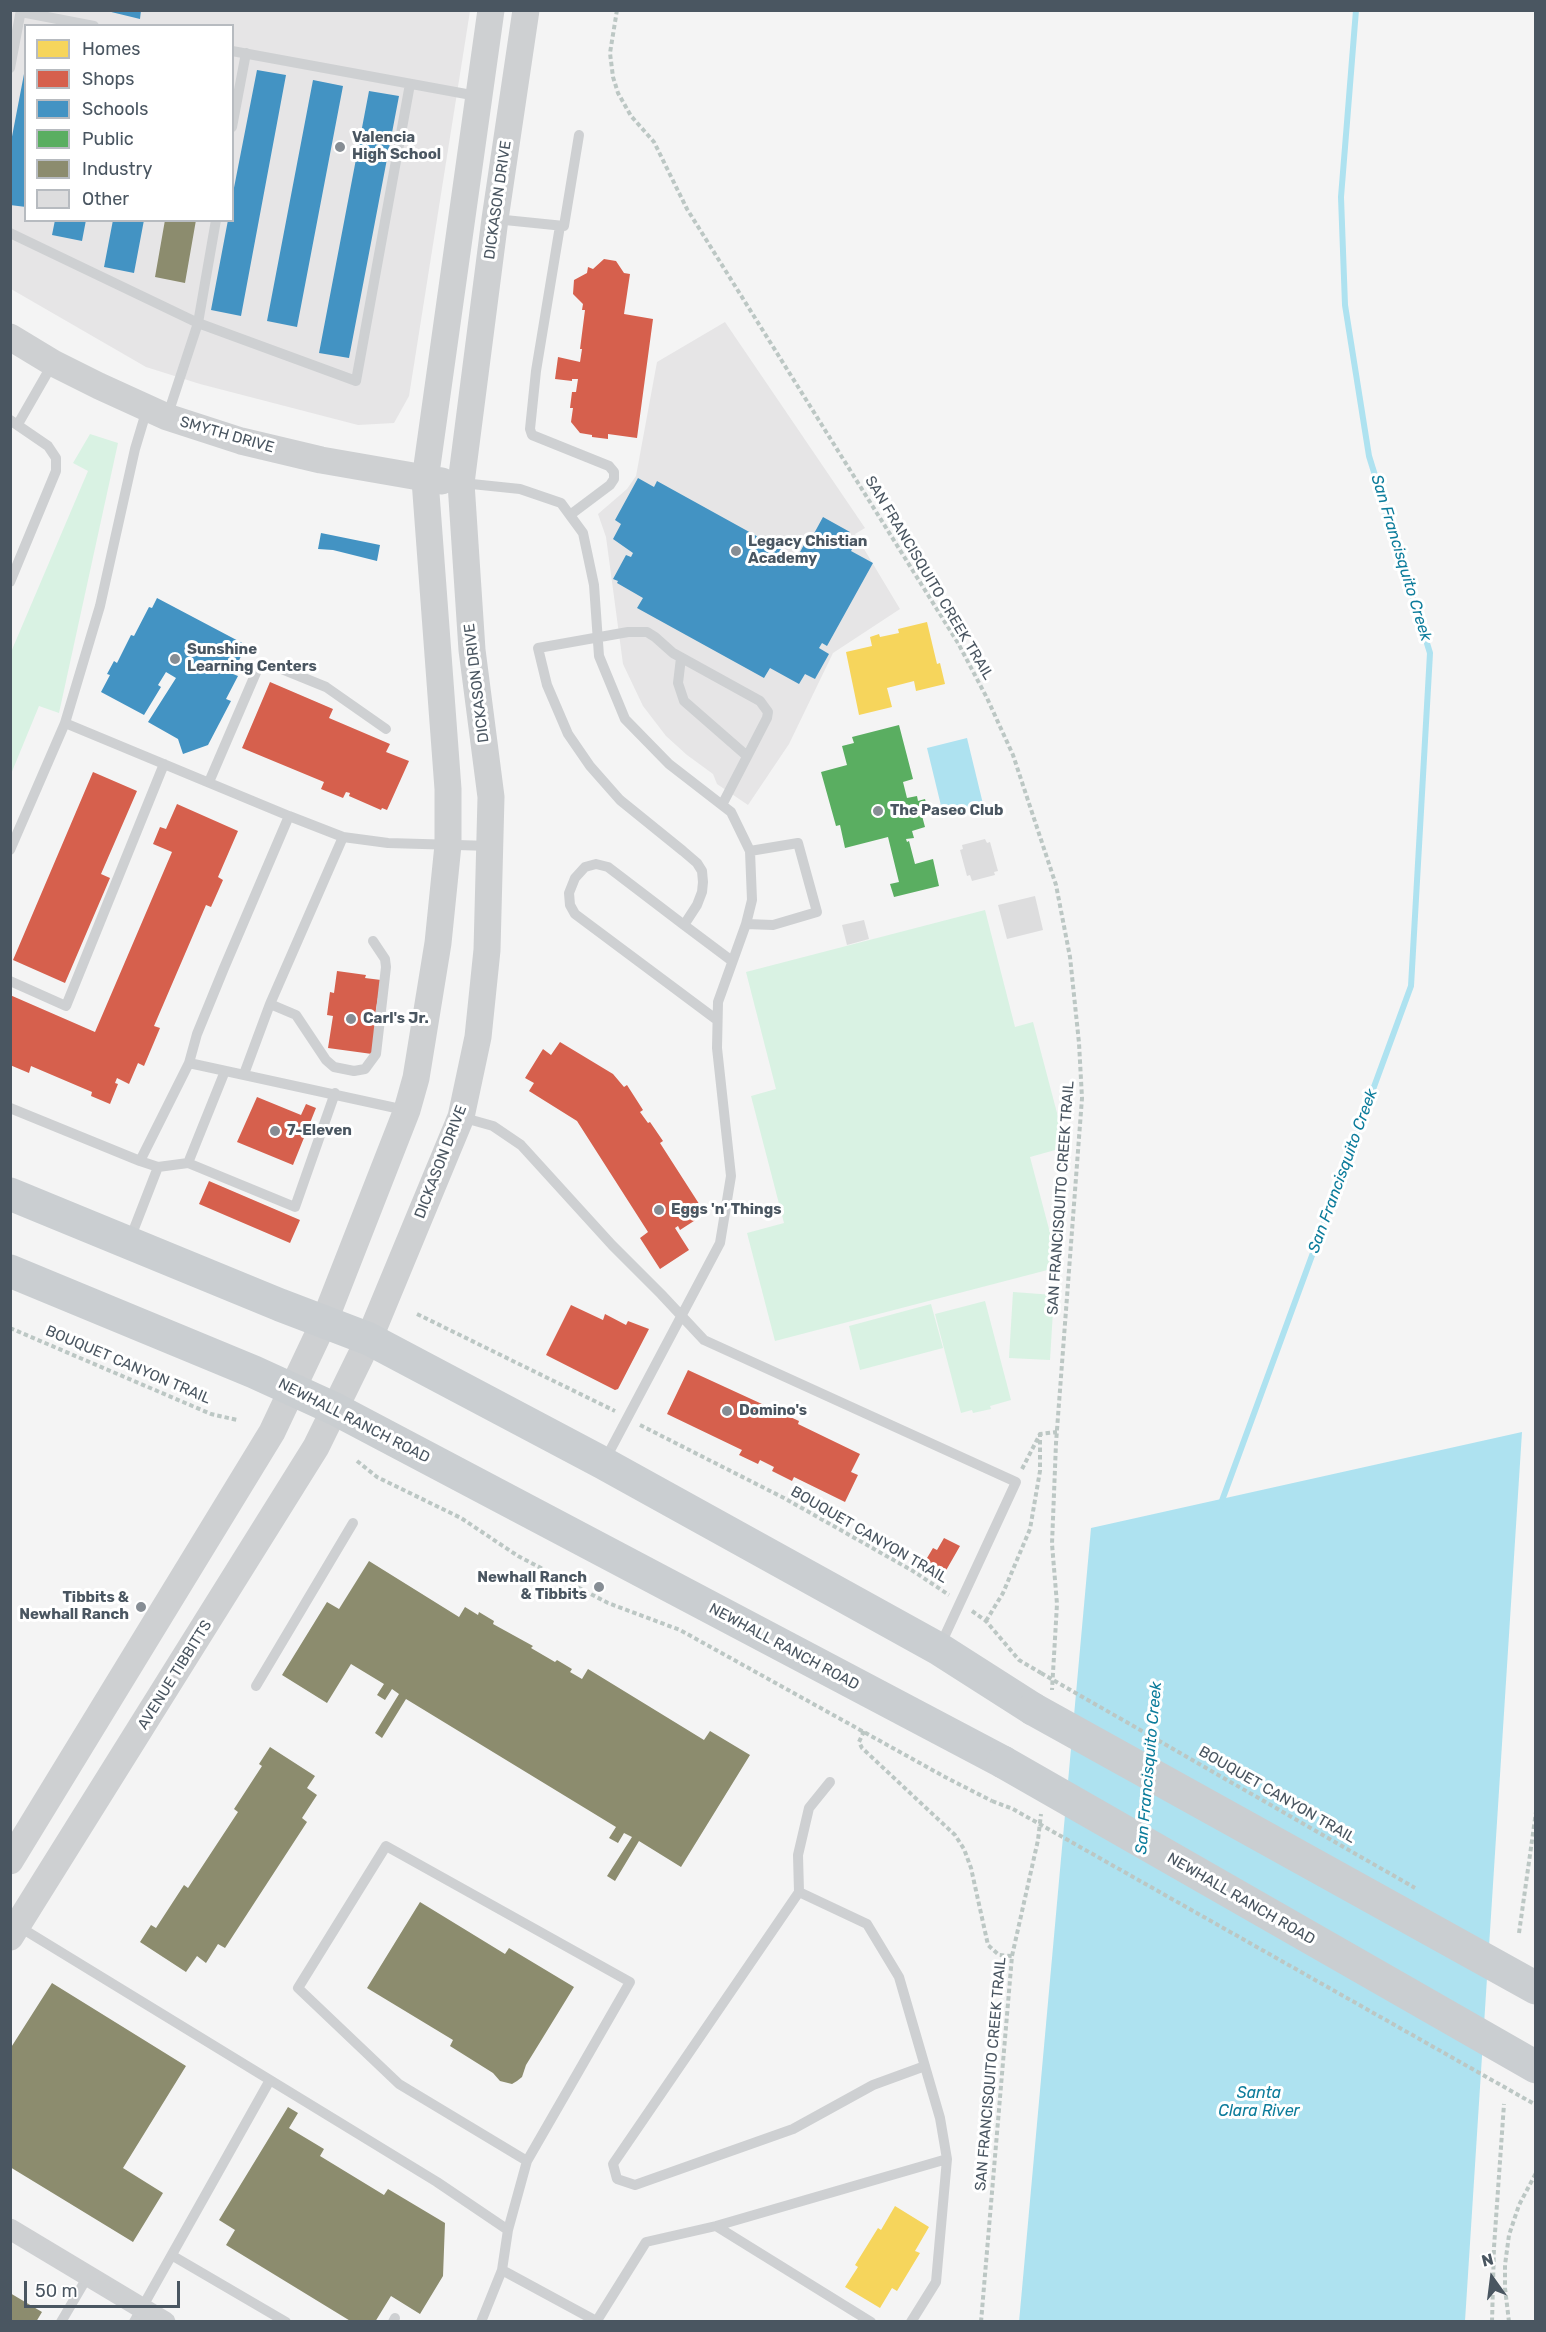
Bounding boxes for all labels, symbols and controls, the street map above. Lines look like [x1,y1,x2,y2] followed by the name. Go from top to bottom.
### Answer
[24,24,234,222] legend
[82,38,140,60] text: Homes
[82,68,134,90] text: Shops
[82,98,148,120] text: Schools
[82,128,134,150] text: Public
[352,129,441,164] place label: Valencia High School
[481,139,515,261] street label: DICKASON DRIVE
[333,140,347,154] marker: Valencia High School
[82,158,152,180] text: Industry
[82,188,129,210] text: Other
[178,413,276,457] street label: SMYTH DRIVE
[1366,472,1436,644] water label: San Francisquito Creek
[861,473,997,683] street label: SAN FRANCISQUITO CREEK TRAIL
[748,533,867,568] place label: Legacy Chistian Academy
[729,544,743,558] marker: Legacy Chistian Academy
[461,622,493,744] street label: DICKASON DRIVE
[187,641,317,676] place label: Sunshine Learning Centers
[168,652,182,666] marker: Sunshine Learning Centers
[890,802,1003,820] place label: The Paseo Club
[871,804,885,818] marker: The Paseo Club
[363,1010,429,1028] place label: Carl's Jr.
[344,1012,358,1026] marker: Carl's Jr.
[1044,1080,1078,1316] street label: SAN FRANCISQUITO CREEK TRAIL
[1304,1086,1382,1256] water label: San Francisquito Creek
[411,1103,471,1221] street label: DICKASON DRIVE
[287,1122,352,1140] place label: 7-Eleven
[268,1124,282,1138] marker: 7-Eleven
[671,1201,781,1219] place label: Eggs 'n' Things
[652,1203,666,1217] marker: Eggs 'n' Things
[43,1322,213,1408] street label: BOUQUET CANYON TRAIL
[275,1375,433,1467] street label: NEWHALL RANCH ROAD
[739,1402,807,1420] place label: Domino's
[720,1404,734,1418] marker: Domino's
[788,1483,950,1587] street label: BOUQUET CANYON TRAIL
[477,1569,587,1604] place label: Newhall Ranch & Tibbits
[592,1580,606,1594] marker: Newhall Ranch & Tibbits
[19,1589,129,1624] place label: Tibbits & Newhall Ranch
[134,1600,148,1614] marker: Tibbits & Newhall Ranch
[706,1600,862,1694] street label: NEWHALL RANCH ROAD
[134,1617,216,1733] street label: AVENUE TIBBITTS
[1132,1681,1166,1855] water label: San Francisquito Creek
[1196,1743,1358,1847] street label: BOUQUET CANYON TRAIL
[1164,1849,1318,1949] street label: NEWHALL RANCH ROAD
[972,1956,1010,2192] street label: SAN FRANCISQUITO CREEK TRAIL
[1218,2083,1300,2121] water label: Santa Clara River
[1462,2248,1522,2308] north arrow
[1480,2249,1495,2271] text: N
[27,2269,183,2307] scale bar
[35,2280,78,2302] text: 50 m

